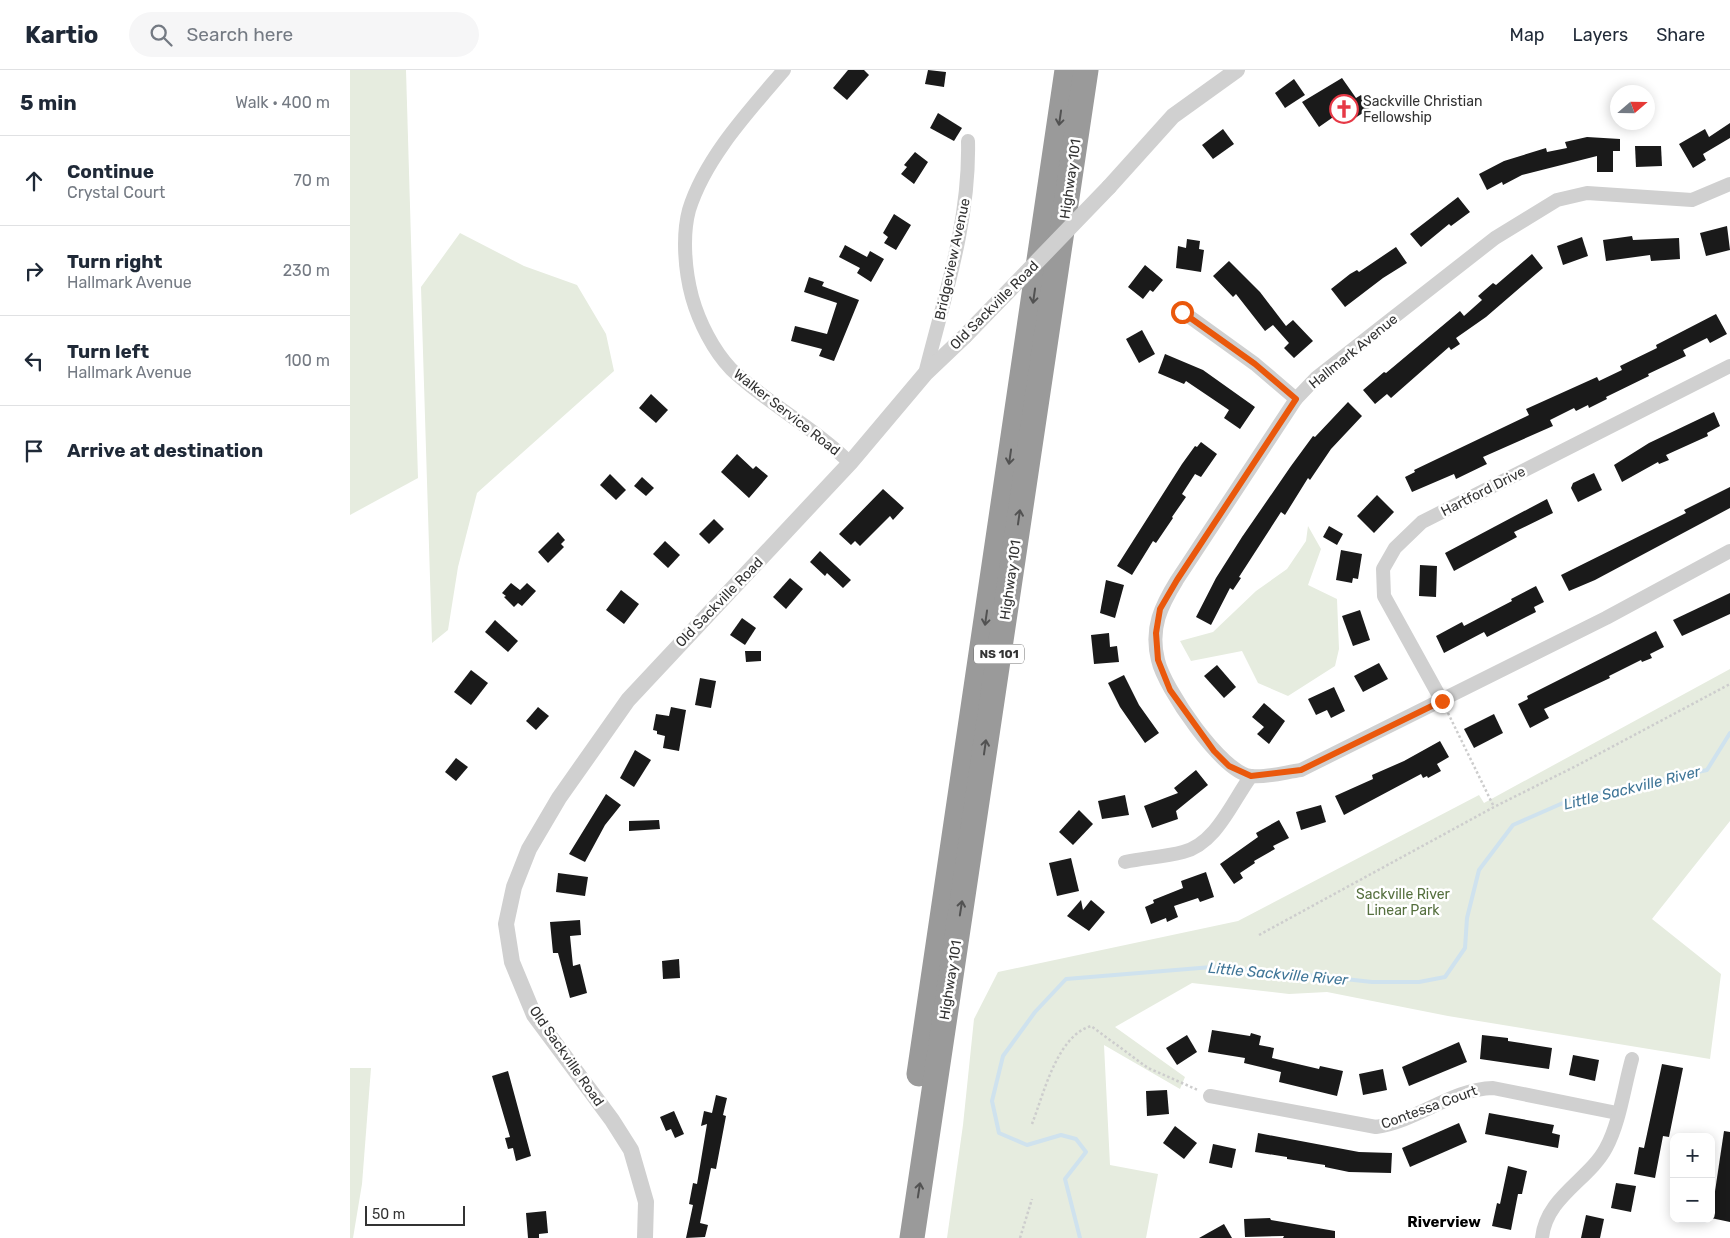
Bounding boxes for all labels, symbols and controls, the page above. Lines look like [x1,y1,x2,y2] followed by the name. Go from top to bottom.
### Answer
[129,12,479,57] search box
[25,21,99,49] text: Kartio
[147,21,175,49] icon: search
[187,23,293,46] text: Search here
[1510,24,1545,46] text: Map
[1573,24,1628,46] text: Layers
[1656,24,1705,46] text: Share
[1610,85,1655,130] north arrow
[20,90,77,115] text: 5 min
[235,93,330,112] text: Walk · 400 m
[1363,93,1482,126] place label: Sackville Christian Fellowship
[1329,94,1359,124] church icon: Sackville Christian Fellowship
[1055,110,1065,126] one-way arrow
[1056,138,1085,220] street label: Highway 101
[67,160,154,183] text: Continue
[20,167,48,195] icon: ahead
[293,171,330,190] text: 70 m
[67,183,165,202] text: Crystal Court
[931,196,974,322] street label: Bridgeview Avenue
[67,250,162,273] text: Turn right
[20,257,48,285] icon: right
[946,257,1042,353] street label: Old Sackville Road
[283,261,330,280] text: 230 m
[67,273,192,292] text: Hallmark Avenue
[1028,288,1038,304] one-way arrow
[1171,301,1194,324] route start
[1306,310,1401,392] street label: Hallmark Avenue
[67,340,149,363] text: Turn left
[20,347,48,375] icon: left
[285,351,330,370] text: 100 m
[67,363,192,382] text: Hallmark Avenue
[730,366,843,459] street label: Walker Service Road
[20,437,48,465] icon: arrive
[67,439,263,462] text: Arrive at destination
[1005,449,1015,465] one-way arrow
[1438,463,1528,520] street label: Hartford Drive
[1015,510,1025,526] one-way arrow
[996,539,1025,621] street label: Highway 101
[672,554,767,651] street label: Old Sackville Road
[981,609,991,625] one-way arrow
[974,644,1024,664] road number: NS 101
[1431,690,1454,713] route end
[981,740,991,756] one-way arrow
[1562,762,1703,814] water label: Little Sackville River
[1356,886,1451,919] park label: Sackville River Linear Park
[956,900,966,916] one-way arrow
[936,939,965,1021] street label: Highway 101
[1207,959,1350,989] water label: Little Sackville River
[526,1003,608,1110] street label: Old Sackville Road
[1379,1082,1480,1133] street label: Contessa Court
[1670,1133,1715,1223] map controls
[1670,1133,1715,1178] button: +
[1670,1178,1715,1223] button: −
[914,1182,924,1198] one-way arrow
[365,1203,465,1226] scale bar
[372,1206,405,1223] text: 50 m
[1407,1213,1481,1231] district label: Riverview

